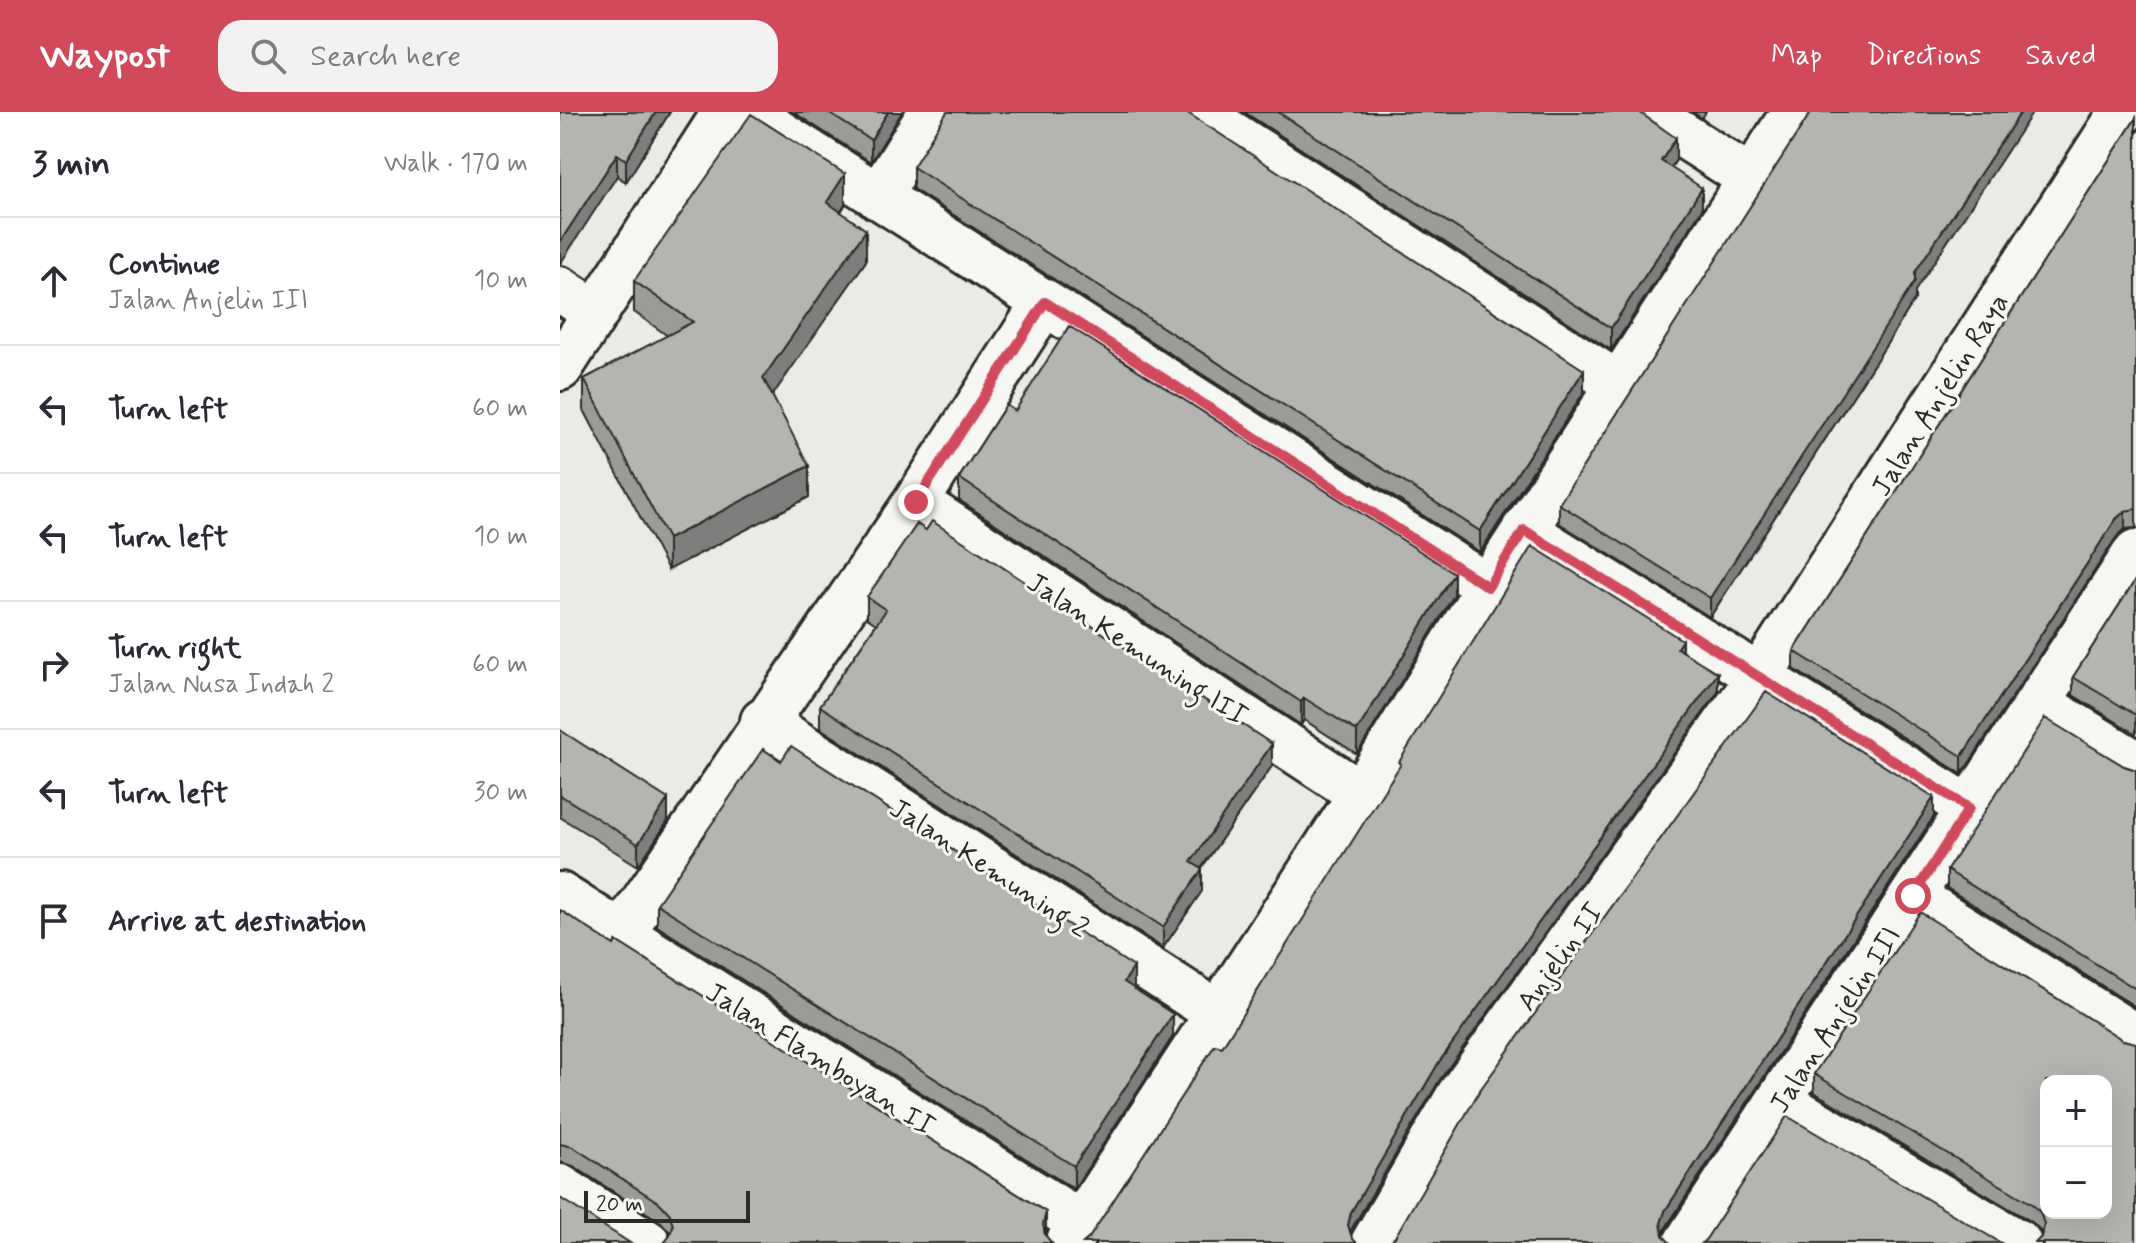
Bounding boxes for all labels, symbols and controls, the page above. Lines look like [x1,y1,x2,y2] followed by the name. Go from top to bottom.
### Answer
[218,20,778,92] search box
[40,32,170,81] text: Waypost
[246,34,290,78] icon: search
[310,37,461,76] text: Search here
[1771,38,1822,75] text: Map
[1866,38,1981,75] text: Directions
[2025,38,2096,75] text: Saved
[32,142,110,187] text: 3 min
[384,147,528,181] text: Walk · 170 m
[108,245,220,284] text: Continue
[32,259,76,303] icon: ahead
[474,264,528,298] text: 10 m
[108,284,308,318] text: Jalan Anjelin III
[1864,287,2019,504] street label: Jalan Anjelin Raya
[32,387,76,431] icon: left
[108,390,228,429] text: Turn left
[472,392,528,426] text: 60 m
[898,484,934,520] route end
[32,515,76,559] icon: left
[108,518,228,557] text: Turn left
[474,520,528,554] text: 10 m
[1018,565,1254,738] street label: Jalan Kemuning III
[108,629,241,668] text: Turn right
[32,643,76,687] icon: right
[472,648,528,682] text: 60 m
[108,668,334,702] text: Jalan Nusa Indah 2
[32,771,76,815] icon: left
[108,774,228,813] text: Turn left
[474,776,528,810] text: 30 m
[880,791,1096,950] street label: Jalan Kemuning 2
[1895,878,1931,914] route start
[1509,896,1613,1019] street label: Anjelin II
[32,899,76,943] icon: arrive
[108,902,366,941] text: Arrive at destination
[1762,920,1910,1121] street label: Jalan Anjelin III
[698,975,941,1146] street label: Jalan Flamboyan II
[2040,1075,2112,1219] map controls
[2040,1075,2112,1147] button: +
[2040,1147,2112,1219] button: −
[584,1187,750,1223] scale bar
[596,1191,643,1219] text: 20 m

